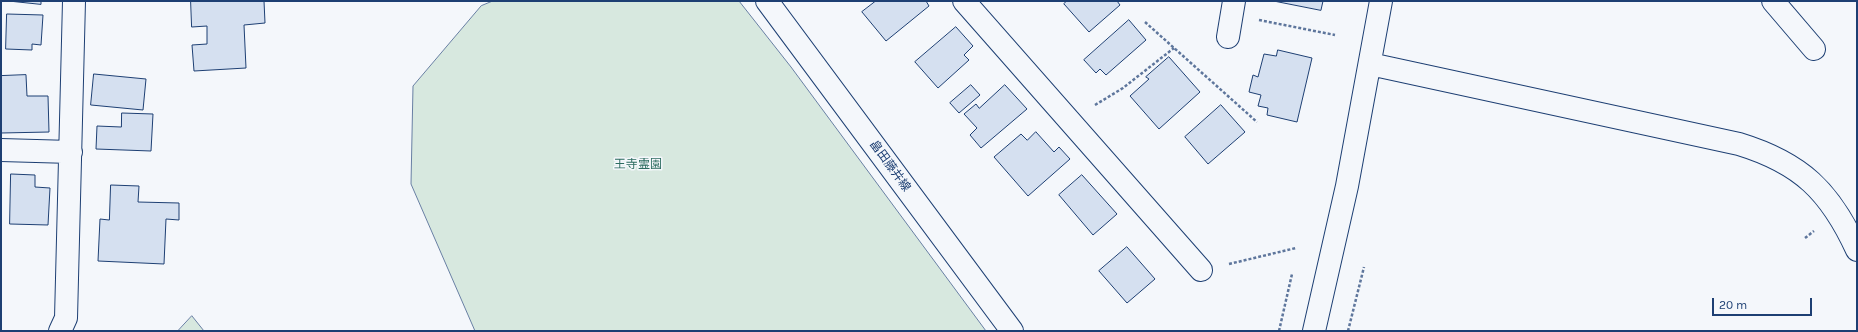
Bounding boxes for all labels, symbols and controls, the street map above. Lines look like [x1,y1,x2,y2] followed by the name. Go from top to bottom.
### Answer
[867,137,913,195] street label: 畠田藤井線
[614,158,662,172] park label: 王寺霊園
[1714,290,1814,316] scale bar
[1719,298,1747,312] text: 20 m

